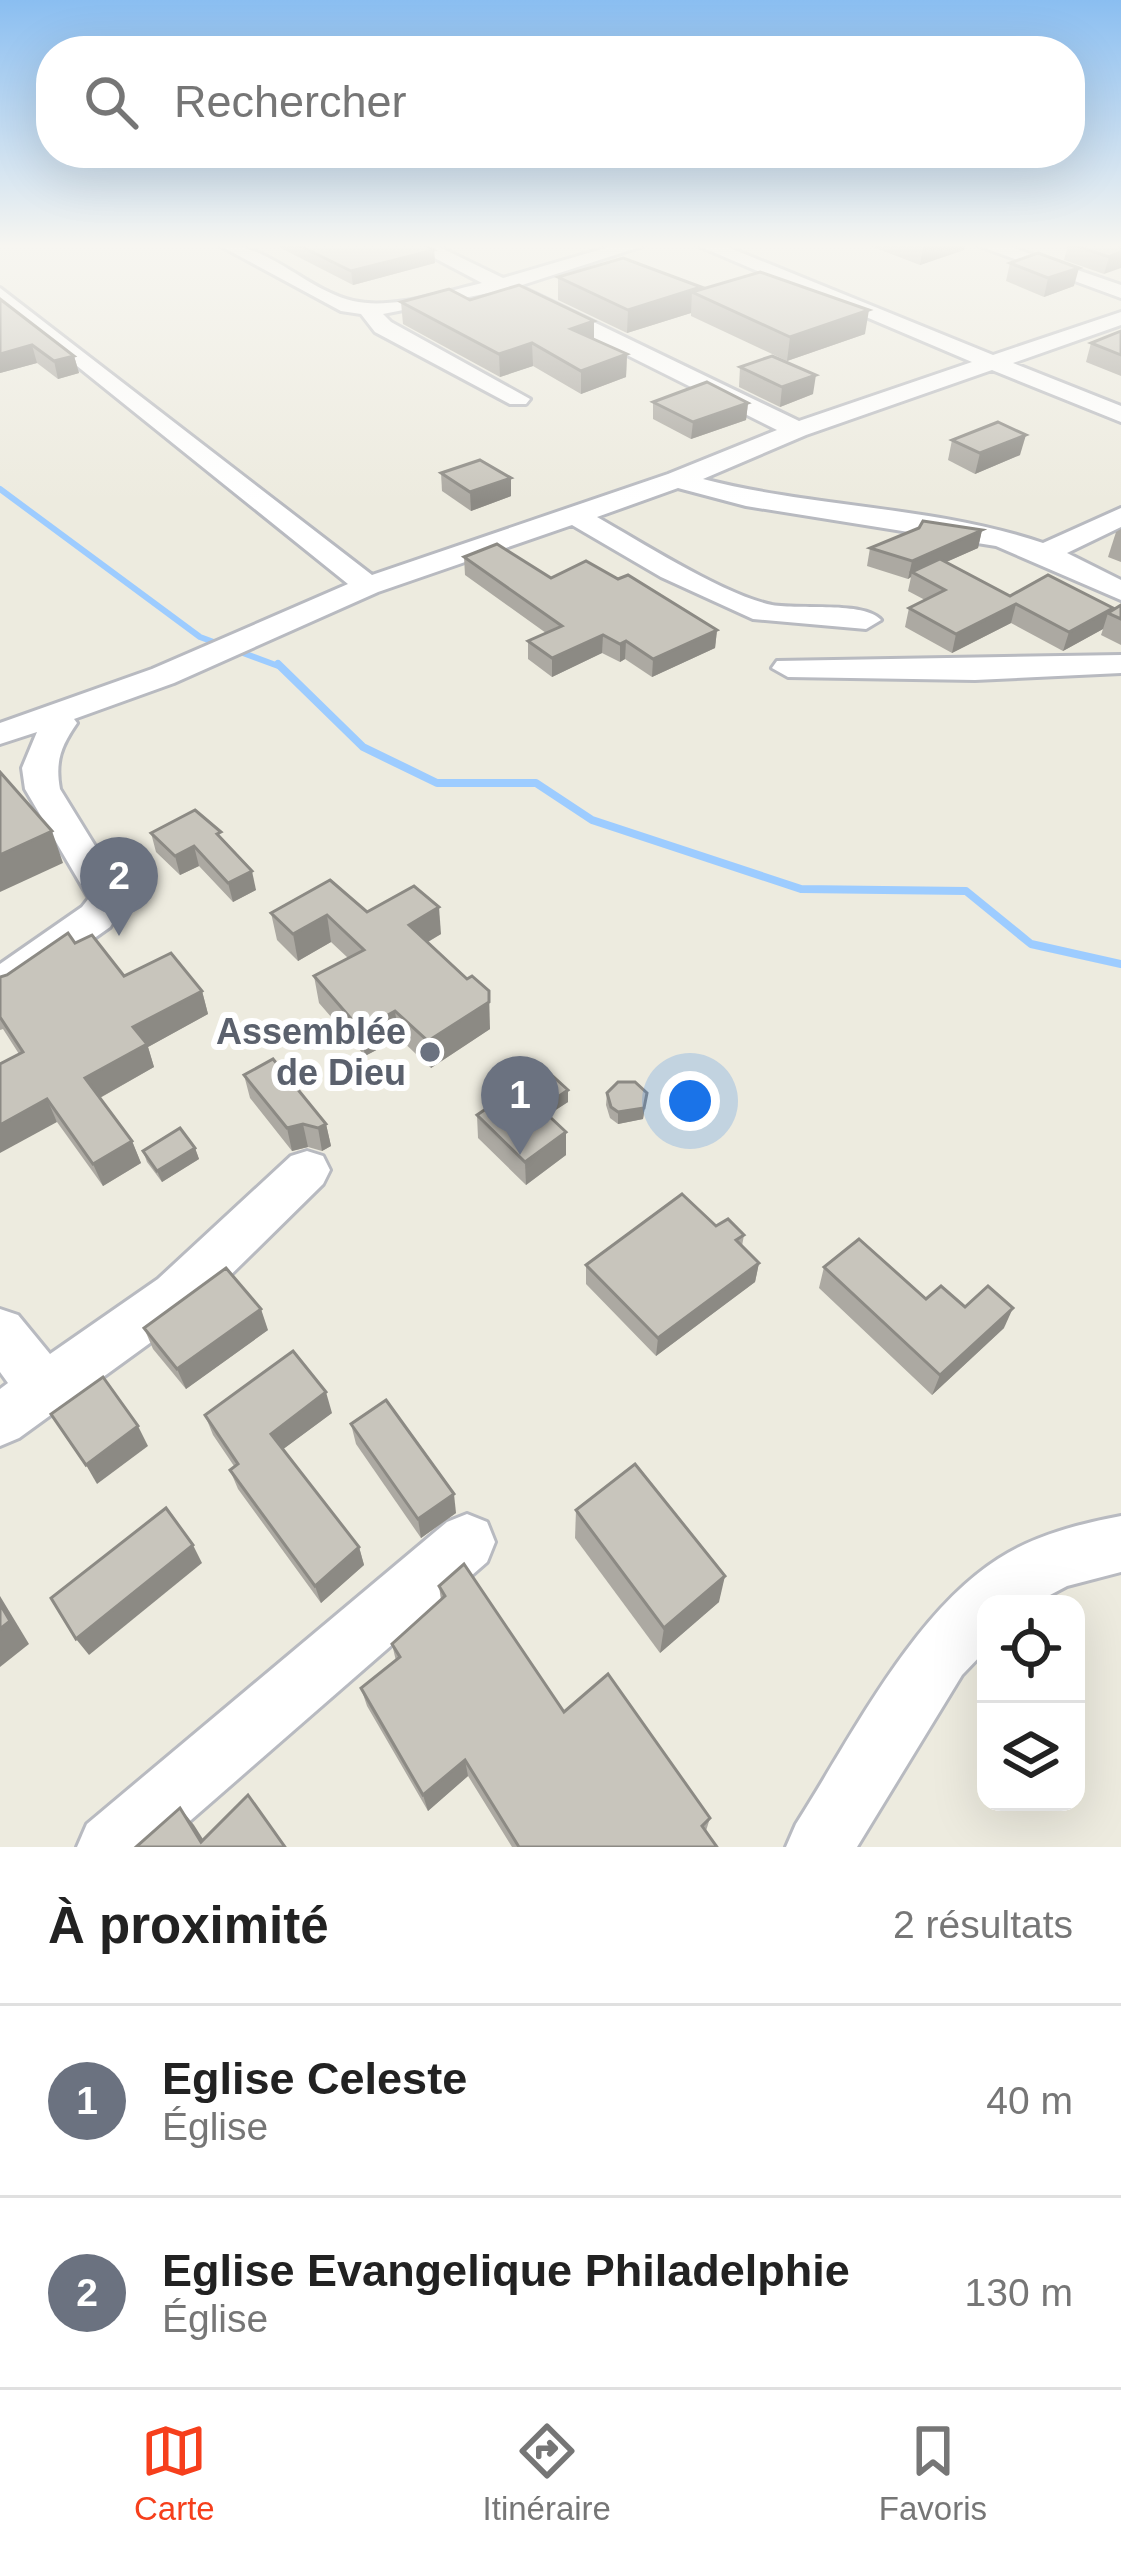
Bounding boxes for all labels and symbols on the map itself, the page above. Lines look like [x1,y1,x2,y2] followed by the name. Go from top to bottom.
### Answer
[80,837,158,936] pin: 2
[216,1011,406,1093] place label: Assemblée de Dieu
[417,1039,443,1065] marker: Assemblée de Dieu
[481,1056,559,1155] pin: 1
[660,1071,720,1131] your location

